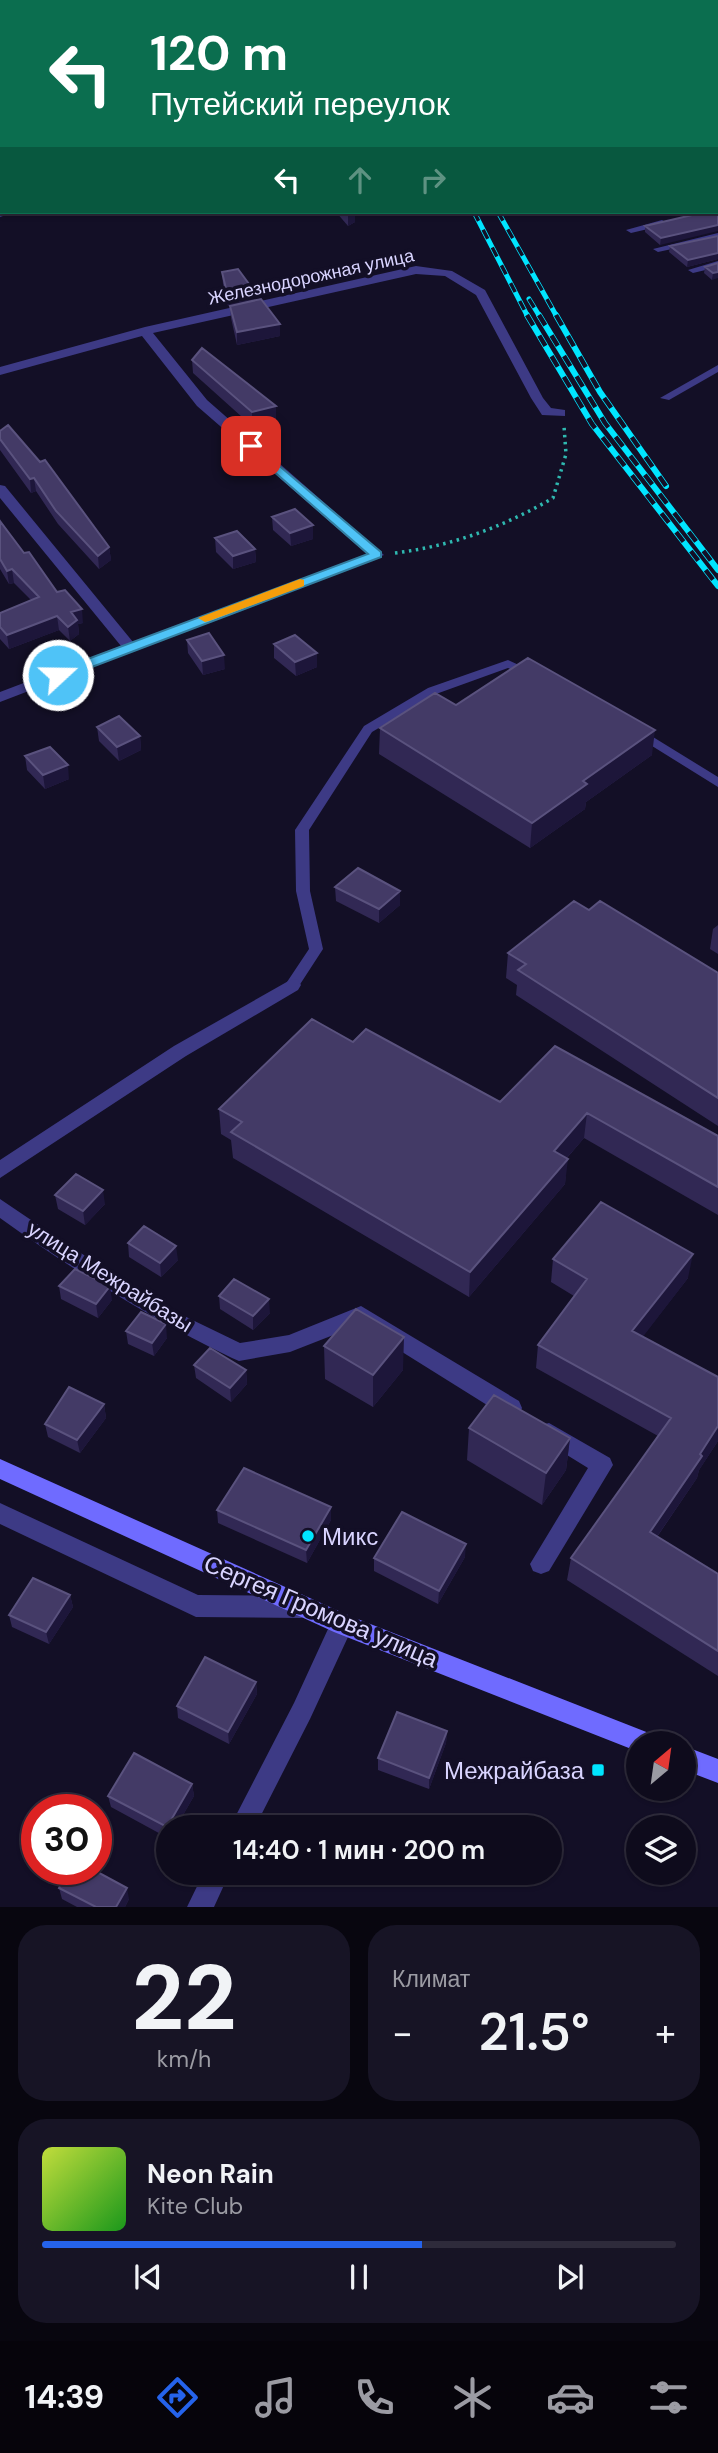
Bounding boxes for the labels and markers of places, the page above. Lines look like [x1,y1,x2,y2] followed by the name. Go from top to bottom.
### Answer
[221,416,281,476] pin
[322,1521,378,1552] place label: Микс
[300,1528,316,1544] marker: Микс
[444,1755,585,1786] place label: Межрайбаза
[590,1762,606,1778] marker: Межрайбаза

